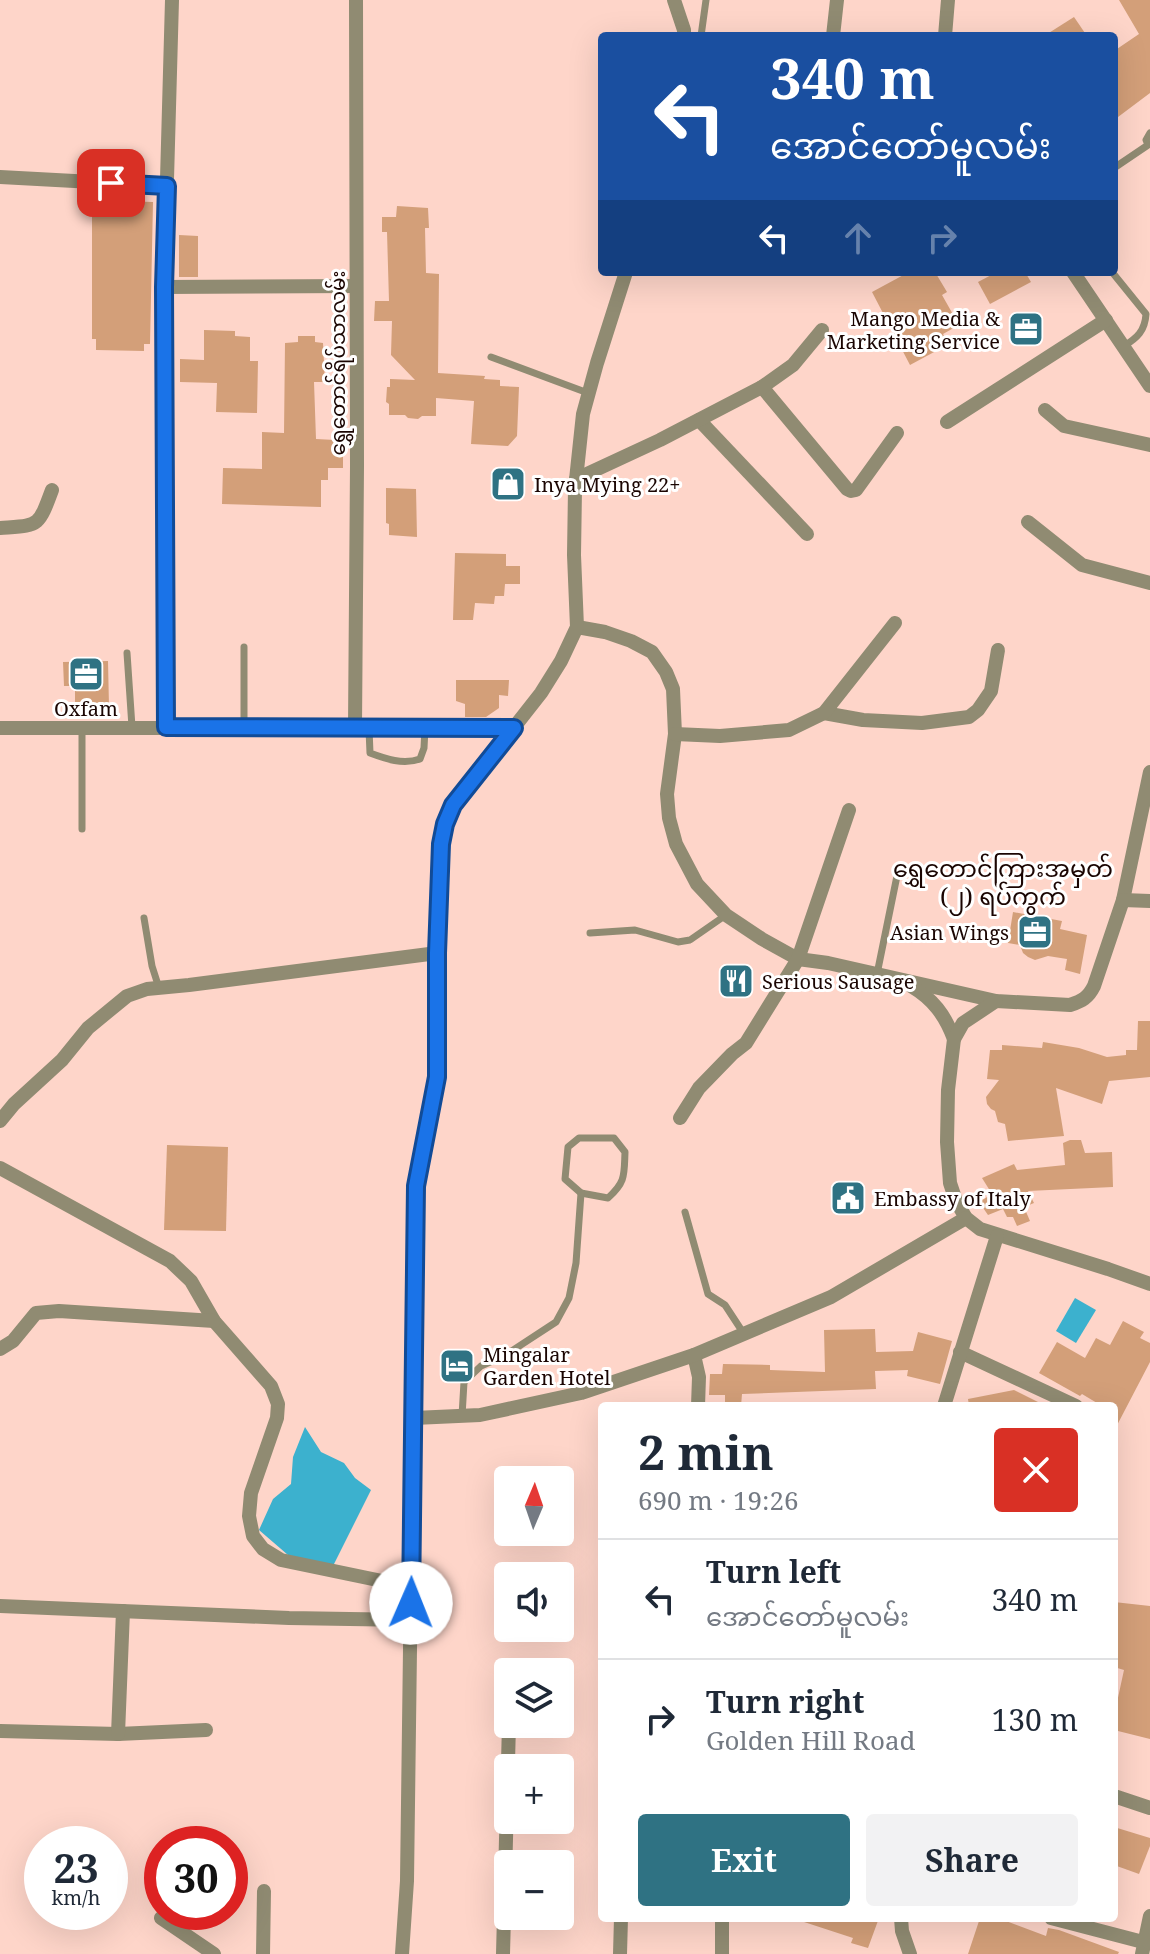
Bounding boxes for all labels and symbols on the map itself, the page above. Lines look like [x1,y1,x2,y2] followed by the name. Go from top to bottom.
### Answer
[77,149,145,217] pin
[324,271,354,455] street label: ရွှေတောင်ရိပ်သာလမ်း
[827,305,1000,355] place label: Mango Media & Marketing Service
[1007,310,1045,348] office icon: Mango Media & Marketing Service
[489,465,527,503] shop icon: Inya Mying 22+
[534,471,680,498] place label: Inya Mying 22+
[67,655,105,693] office icon: Oxfam
[54,695,118,722] place label: Oxfam
[893,851,1113,916] district label: ရွှေတောင်ကြားအမှတ် (၂) ရပ်ကွက်
[1016,913,1054,951] office icon: Asian Wings
[890,919,1009,946] place label: Asian Wings
[717,962,755,1000] restaurant icon: Serious Sausage
[762,968,914,995] place label: Serious Sausage
[829,1179,867,1217] public building icon: Embassy of Italy
[874,1185,1031,1212] place label: Embassy of Italy
[483,1341,610,1391] place label: Mingalar Garden Hotel
[438,1347,476,1385] hotel icon: Mingalar Garden Hotel
[494,1466,574,1546] north arrow
[369,1561,453,1645] position arrow
[144,1826,248,1930] speed limit sign: 30

